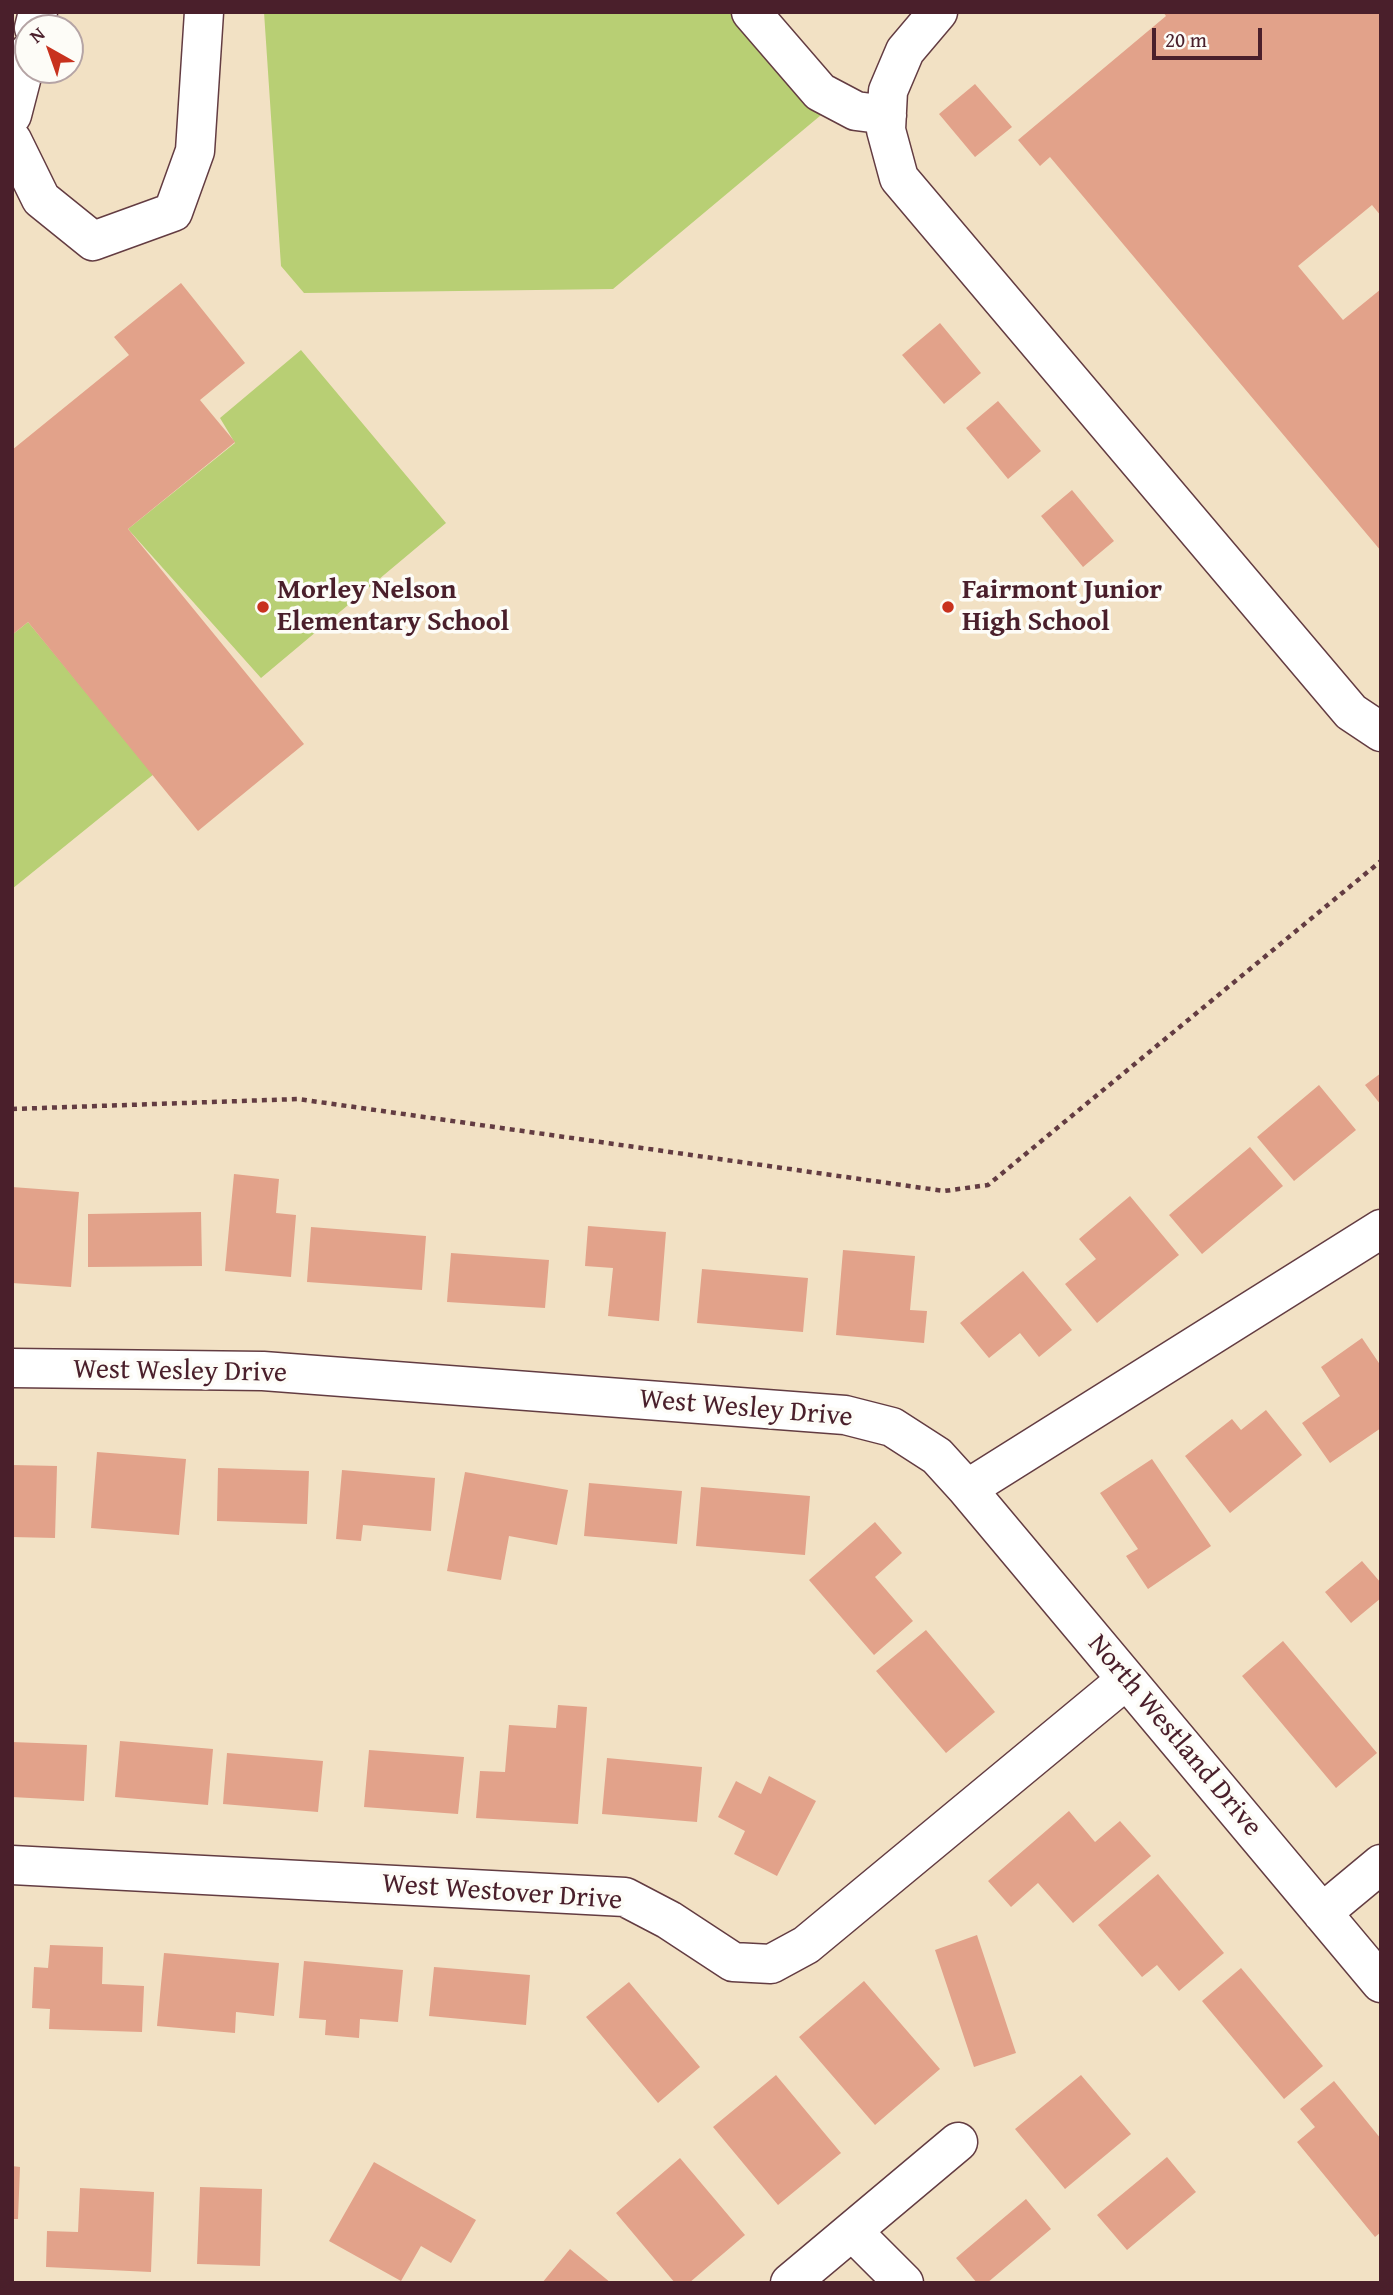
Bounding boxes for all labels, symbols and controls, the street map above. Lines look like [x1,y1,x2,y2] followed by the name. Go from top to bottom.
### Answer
[14,14,84,84] north arrow
[1155,14,1265,58] scale bar
[23,20,51,49] text: N
[1165,24,1207,55] text: 20 m
[277,574,509,640] place label: Morley Nelson Elementary School
[962,574,1162,640] place label: Fairmont Junior High School
[255,599,271,615] marker: Morley Nelson Elementary School
[940,599,956,615] marker: Fairmont Junior High School
[73,1353,287,1391] street label: West Wesley Drive
[638,1383,854,1435] street label: West Wesley Drive
[1080,1628,1268,1844] street label: North Westland Drive
[381,1868,623,1918] street label: West Westover Drive

